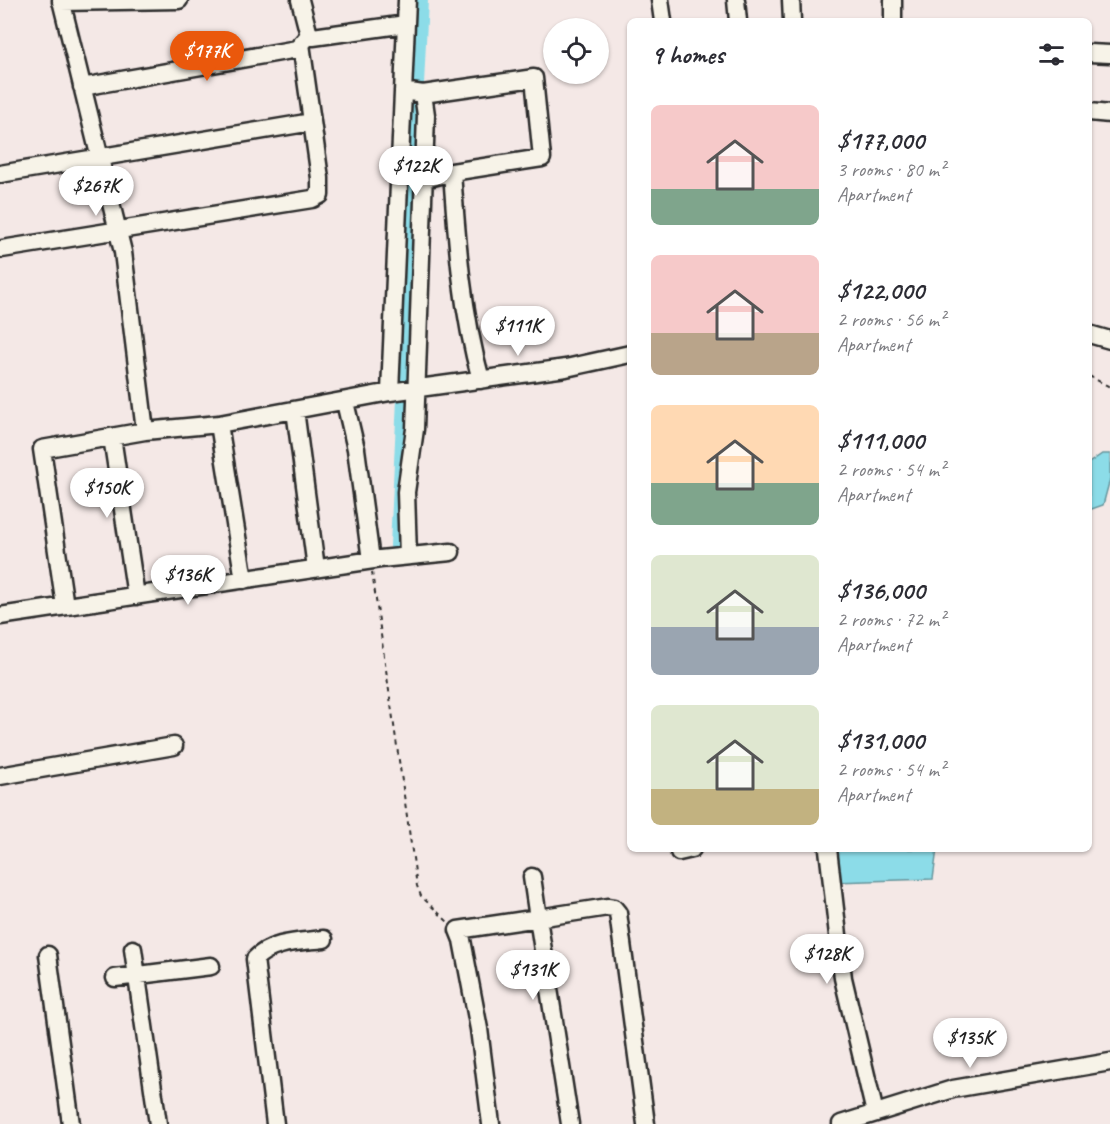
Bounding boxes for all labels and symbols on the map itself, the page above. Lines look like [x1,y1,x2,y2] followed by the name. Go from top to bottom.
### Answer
[165,31,249,82] pin: $177K
[374,146,458,197] pin: $122K
[54,166,138,217] pin: $267K
[476,306,560,357] pin: $111K
[65,468,149,519] pin: $150K
[146,555,230,606] pin: $136K
[785,934,869,985] pin: $128K
[491,950,575,1001] pin: $131K
[928,1018,1012,1069] pin: $135K

